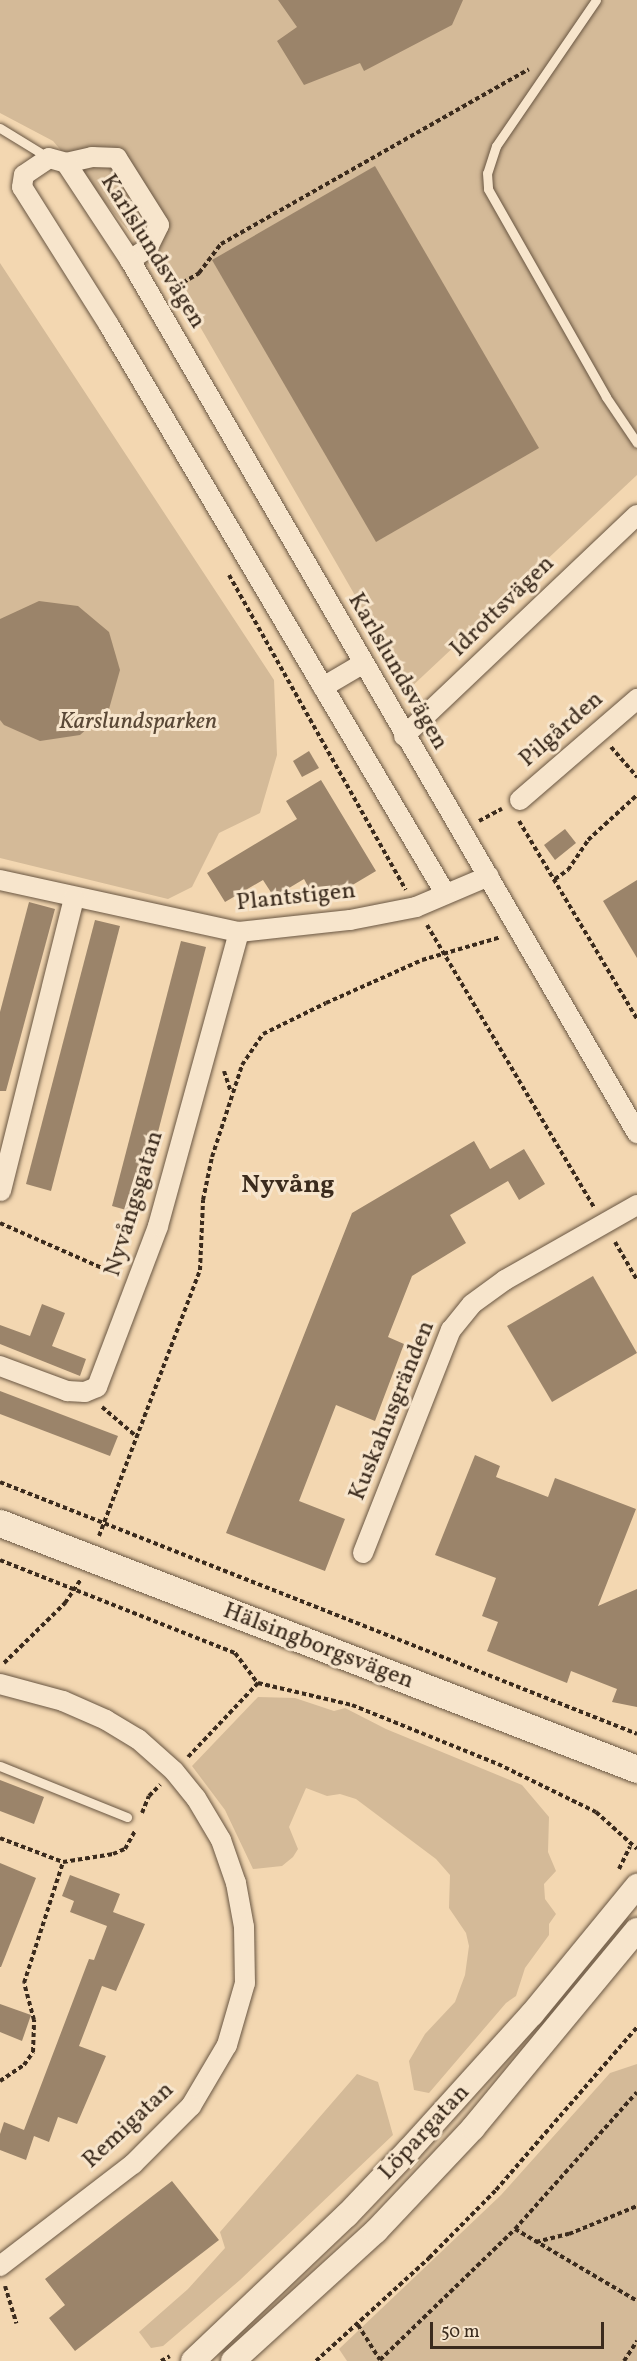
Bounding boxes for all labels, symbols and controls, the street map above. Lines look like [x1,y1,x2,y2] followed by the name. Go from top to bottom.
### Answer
[93,169,211,335] street label: Karlslundsvägen
[445,550,561,664] street label: Idrottsvägen
[340,588,454,756] street label: Karlslundsvägen
[514,686,610,774] street label: Pilgården
[59,709,217,737] park label: Karslundsparken
[235,877,357,919] street label: Plantstigen
[99,1128,171,1280] street label: Nyvångsgatan
[241,1170,335,1202] district label: Nyvång
[344,1317,442,1505] street label: Kuskahusgränden
[219,1597,417,1697] street label: Hälsingborgsvägen
[77,2076,181,2176] street label: Remigatan
[373,2079,477,2187] street label: Löpargatan
[433,2310,607,2348] scale bar
[441,2320,480,2345] text: 50 m

